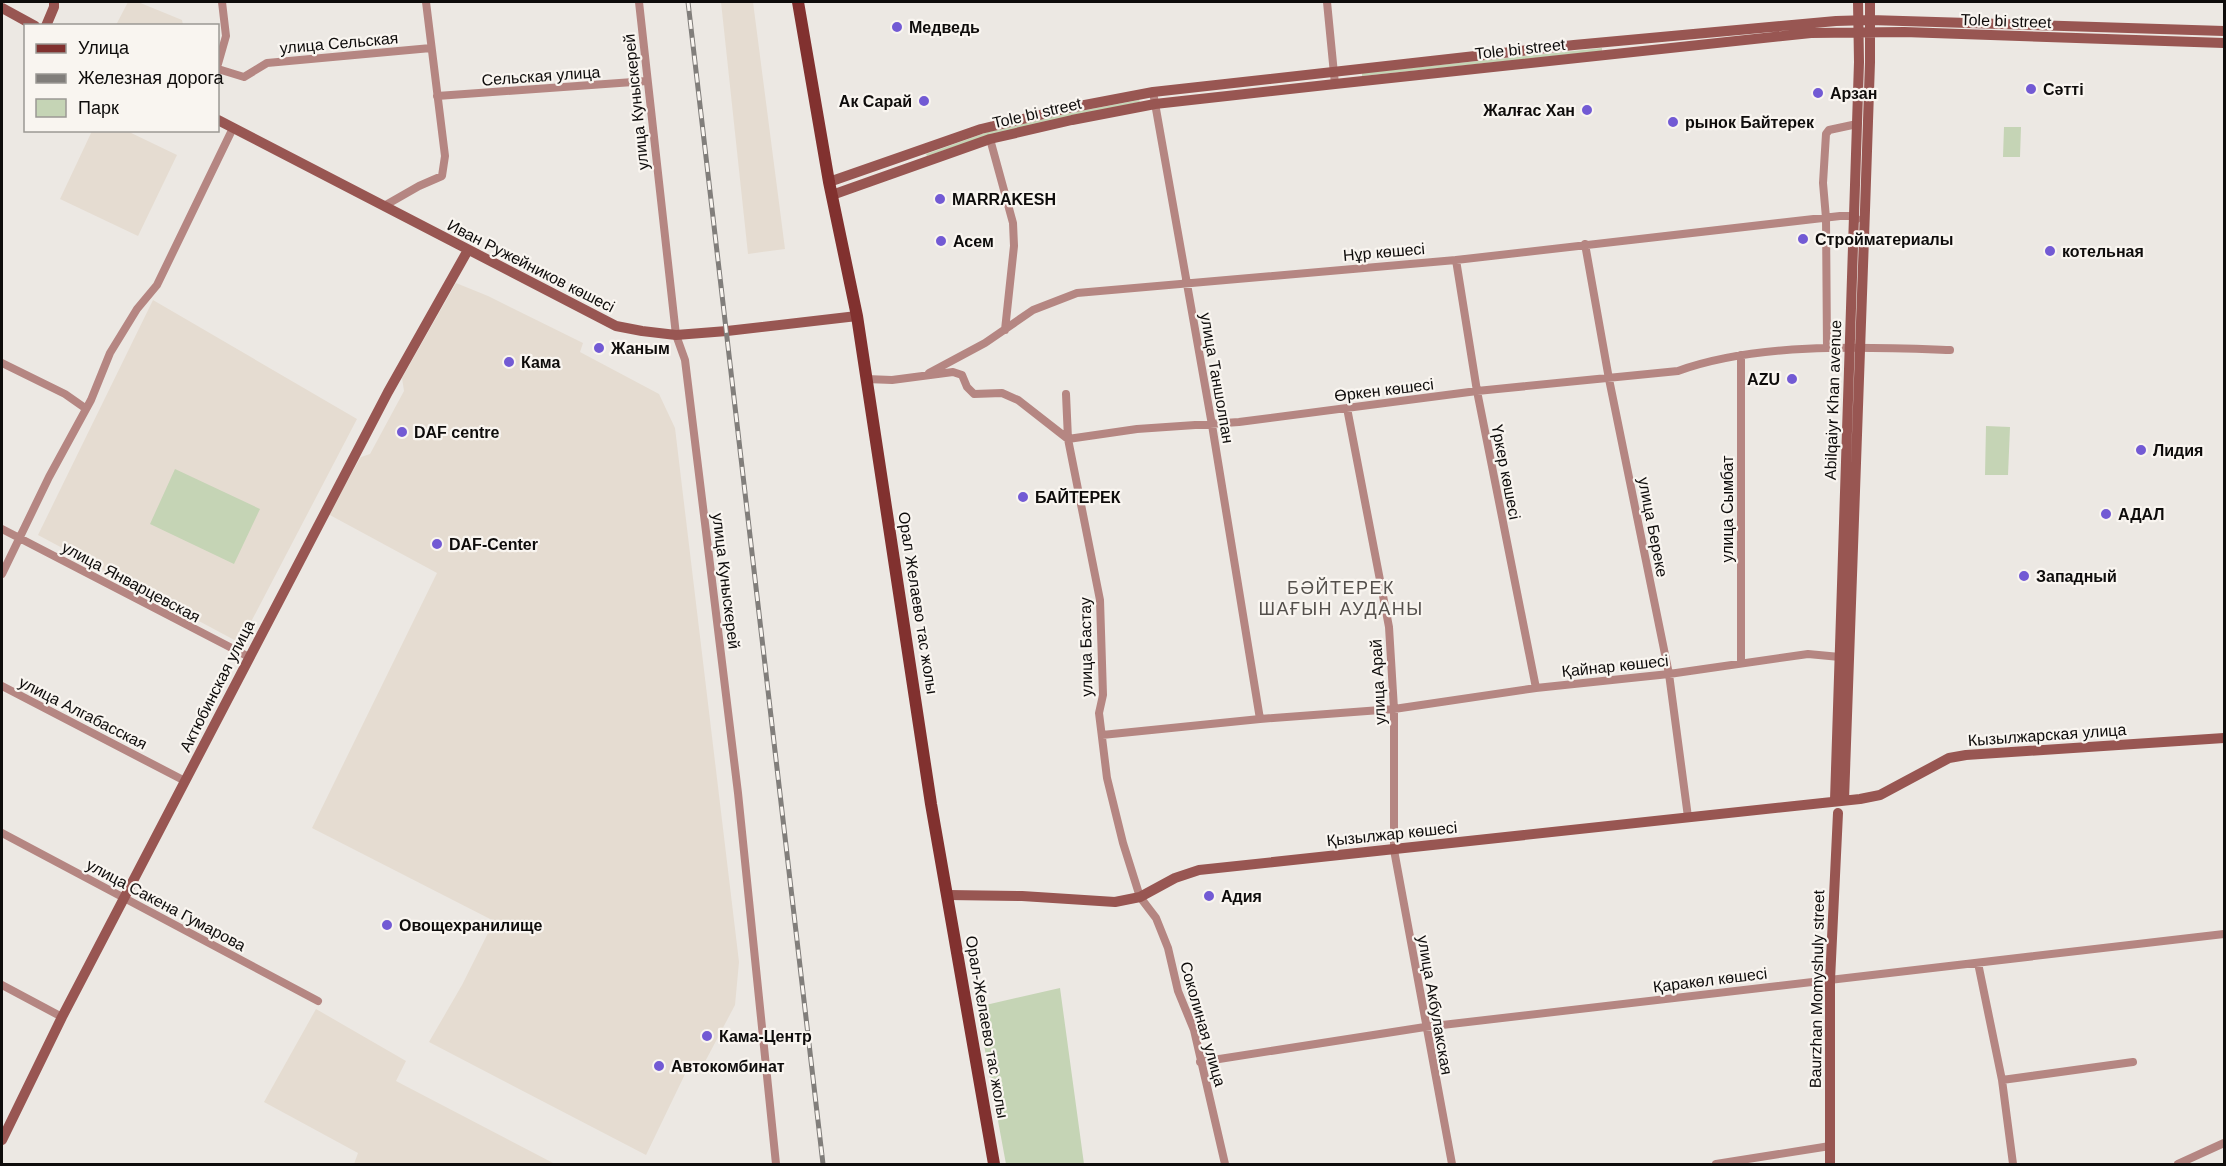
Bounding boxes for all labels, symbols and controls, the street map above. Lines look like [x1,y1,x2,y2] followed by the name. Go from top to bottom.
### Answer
[1960,11,2052,31] street label: Tole bi street
[909,19,980,36] place label: Медведь
[890,20,904,34] marker: Медведь
[24,24,219,132] legend
[279,29,399,57] street label: улица Сельская
[620,33,652,171] street label: улица Куныскерей
[1474,36,1567,62] street label: Tole bi street
[78,38,130,58] text: Улица
[481,63,601,89] street label: Сельская улица
[78,68,225,88] text: Железная дорога
[2043,81,2084,98] place label: Cәтті
[2024,82,2038,96] marker: Cәтті
[1830,85,1877,102] place label: Арзан
[1811,86,1825,100] marker: Арзан
[839,93,912,110] place label: Ак Сарай
[917,94,931,108] marker: Ак Сарай
[991,94,1084,131] street label: Tole bi street
[78,98,119,118] text: Парк
[1482,102,1575,119] place label: Жалғас Хан
[1580,103,1594,117] marker: Жалғас Хан
[1685,114,1815,131] place label: рынок Байтерек
[1666,115,1680,129] marker: рынок Байтерек
[952,191,1056,208] place label: MARRAKESH
[933,192,947,206] marker: MARRAKESH
[445,216,617,316] street label: Иван Ружейников көшесі
[1815,231,1953,248] place label: Стройматериалы
[1796,232,1810,246] marker: Стройматериалы
[953,233,994,250] place label: Асем
[934,234,948,248] marker: Асем
[1342,240,1426,264] street label: Нұр көшесі
[2062,243,2144,260] place label: котельная
[2043,244,2057,258] marker: котельная
[1197,311,1237,445] street label: улица Таншолпан
[1822,320,1844,480] street label: Abilqaiyr Khan avenue
[610,340,670,357] place label: Жаным
[592,341,606,355] marker: Жаным
[521,354,560,371] place label: Кама
[502,355,516,369] marker: Кама
[1747,371,1780,388] place label: AZU
[1785,372,1799,386] marker: AZU
[1333,375,1435,405] street label: Өркен көшесі
[1488,423,1524,521] street label: Үркер көшесі
[414,424,499,441] place label: DAF centre
[395,425,409,439] marker: DAF centre
[2153,442,2203,459] place label: Лидия
[2134,443,2148,457] marker: Лидия
[1719,455,1736,562] street label: улица Сымбат
[1635,475,1671,579] street label: улица Береке
[1035,488,1121,506] place label: БАЙТЕРЕК
[1016,490,1030,504] marker: БАЙТЕРЕК
[2118,506,2165,523] place label: АДАЛ
[2099,507,2113,521] marker: АДАЛ
[895,511,941,695] street label: Орал Желаево тас жолы
[709,512,743,650] street label: улица Куныскерей
[449,536,538,553] place label: DAF-Center
[430,537,444,551] marker: DAF-Center
[59,538,203,626] street label: улица Январцевская
[2036,568,2117,585] place label: Западный
[2017,569,2031,583] marker: Западный
[1258,577,1424,619] district label: БӘЙТЕРЕК ШАҒЫН АУДАНЫ
[1077,597,1095,697] street label: улица Бастау
[176,617,258,755] street label: Актюбинская улица
[1367,639,1389,725] street label: улица Арай
[1561,652,1669,680] street label: Қайнар көшесі
[16,673,150,753] street label: улица Алгабасская
[1967,721,2127,749] street label: Кызылжарская улица
[1326,819,1458,849] street label: Қызылжар көшесі
[84,856,249,954] street label: улица Сакена Гумарова
[1221,888,1262,905] place label: Адия
[1202,889,1216,903] marker: Адия
[1807,889,1827,1088] street label: Baurzhan Momyshuly street
[399,917,543,934] place label: Овощехранилище
[380,918,394,932] marker: Овощехранилище
[963,934,1011,1120] street label: Орал-Желаево тас жолы
[1414,934,1456,1076] street label: улица Акбулакская
[1177,960,1229,1089] street label: Соколиная улица
[1652,965,1768,995] street label: Қаракөл көшесі
[719,1028,812,1045] place label: Кама-Центр
[700,1029,714,1043] marker: Кама-Центр
[671,1058,785,1075] place label: Автокомбинат
[652,1059,666,1073] marker: Автокомбинат

